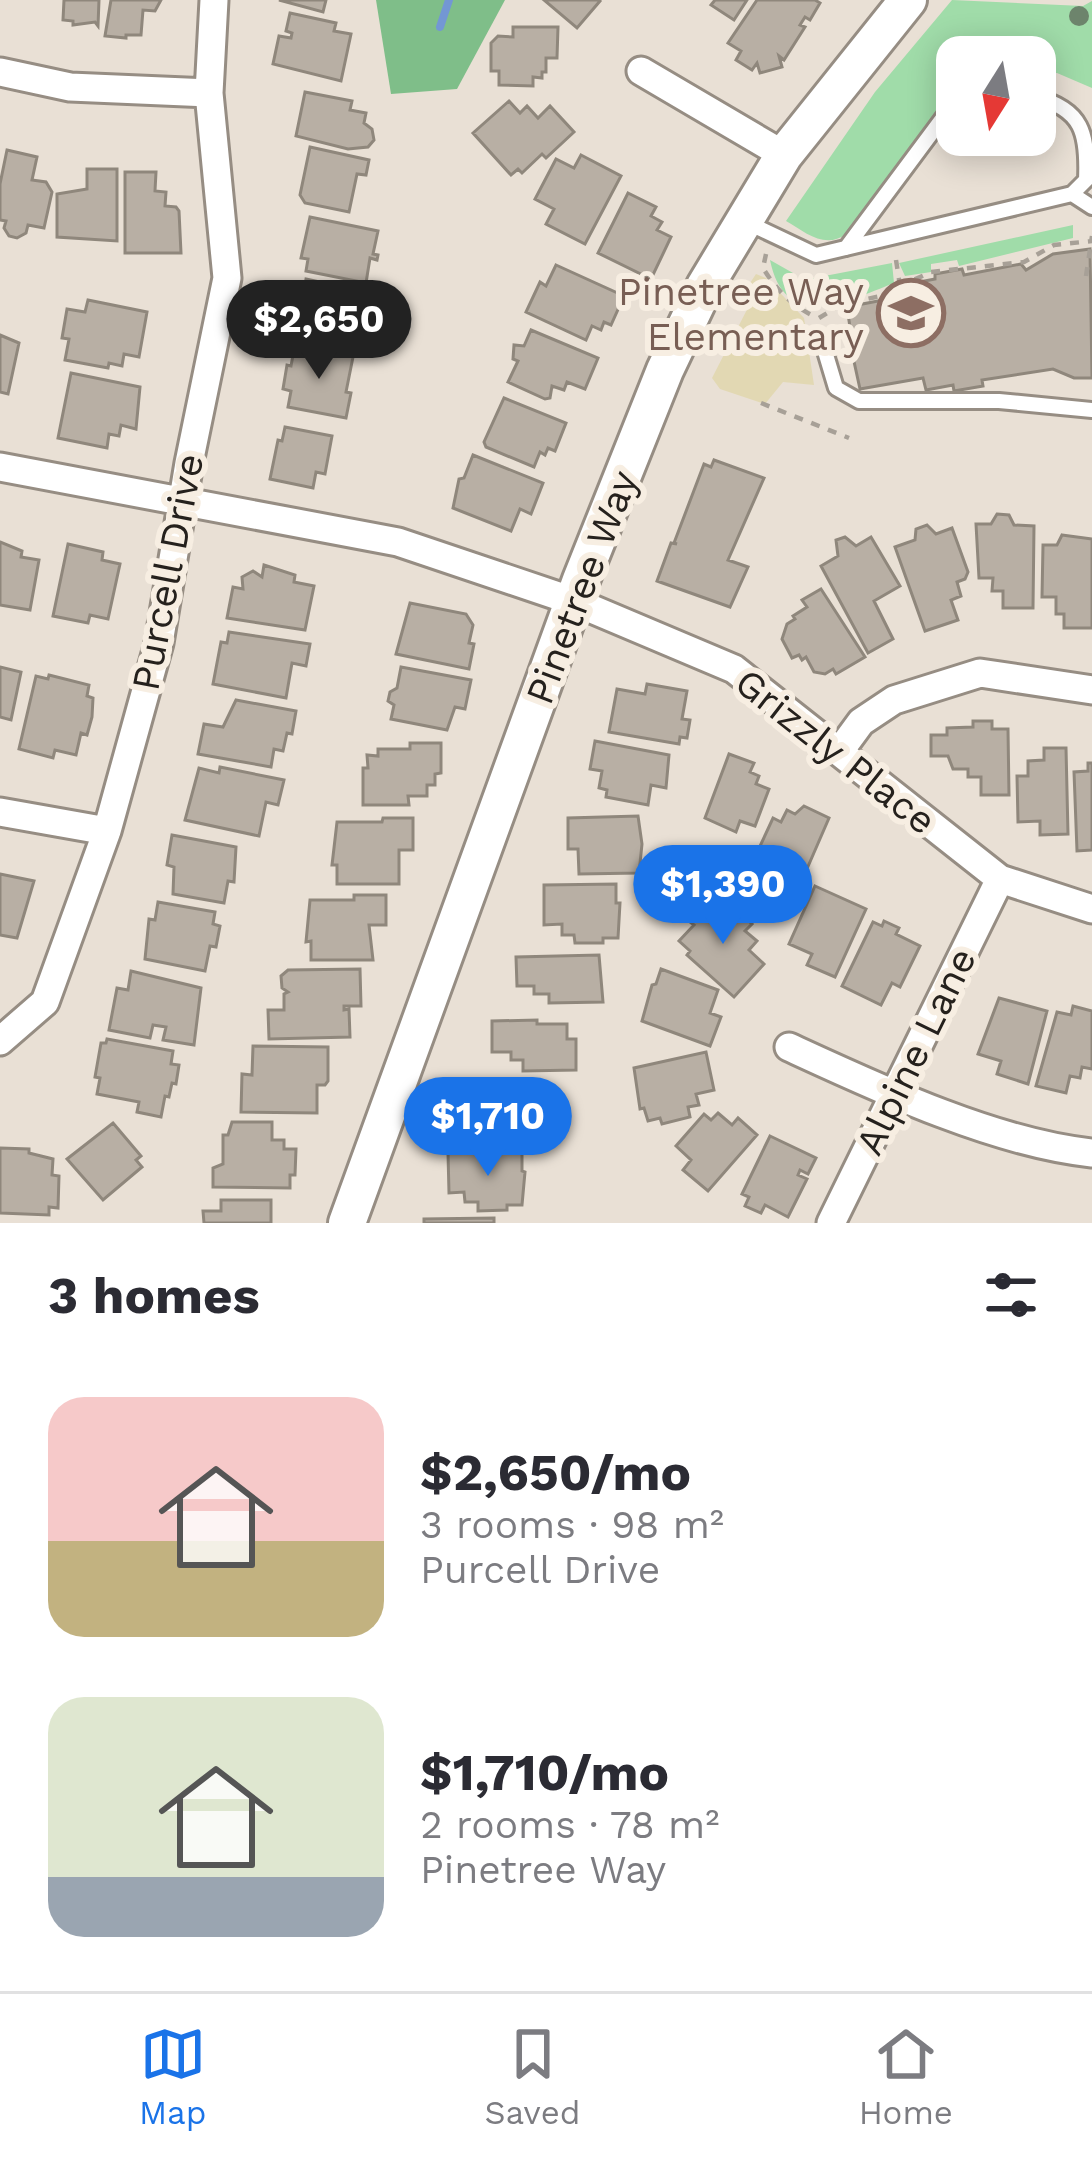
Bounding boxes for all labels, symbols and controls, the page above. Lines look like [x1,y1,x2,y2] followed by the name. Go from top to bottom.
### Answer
[936,36,1056,156] north arrow
[936,36,1056,156] map controls
[618,269,864,359] place label: Pinetree Way Elementary
[876,278,946,348] school or university icon: Pinetree Way Elementary
[221,280,417,382] pin: $2,650
[253,296,385,341] text: $2,650
[122,450,213,694] street label: Purcell Drive
[516,464,647,710] street label: Pinetree Way
[727,659,945,844] street label: Grizzly Place
[625,845,821,947] pin: $1,390
[660,861,786,906] text: $1,390
[846,940,985,1162] street label: Alpine Lane
[390,1077,586,1179] pin: $1,710
[431,1093,545,1138] text: $1,710
[978,1262,1044,1328] icon: filters
[48,1266,260,1325] text: 3 homes
[420,1443,691,1502] text: $2,650/mo
[144,1445,288,1589] icon: home
[420,1502,724,1547] text: 3 rooms · 98 m²
[420,1547,660,1592] text: Purcell Drive
[420,1743,669,1802] text: $1,710/mo
[144,1745,288,1889] icon: home
[420,1802,720,1847] text: 2 rooms · 78 m²
[420,1847,666,1892] text: Pinetree Way
[139,2021,206,2132] tab: Map
[485,2021,580,2132] tab: Saved
[859,2021,953,2132] tab: Home

